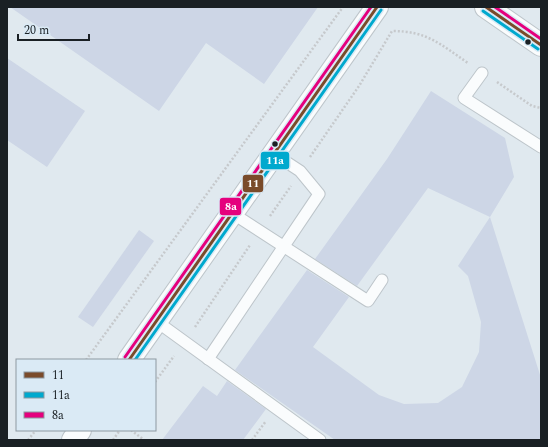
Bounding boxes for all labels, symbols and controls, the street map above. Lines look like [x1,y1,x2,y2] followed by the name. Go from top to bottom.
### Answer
[18,16,89,42] scale bar
[24,21,49,40] text: 20 m
[523,37,533,47] unlabelled marker
[270,139,280,149] unlabelled marker
[260,151,290,170] line badge: 11а
[266,152,284,169] text: 11а
[242,174,264,193] line badge: 11
[247,175,259,192] text: 11
[219,197,242,216] line badge: 8а
[225,198,237,215] text: 8а
[16,359,156,431] legend
[52,366,64,385] text: 11
[52,386,70,405] text: 11а
[52,406,64,425] text: 8а

